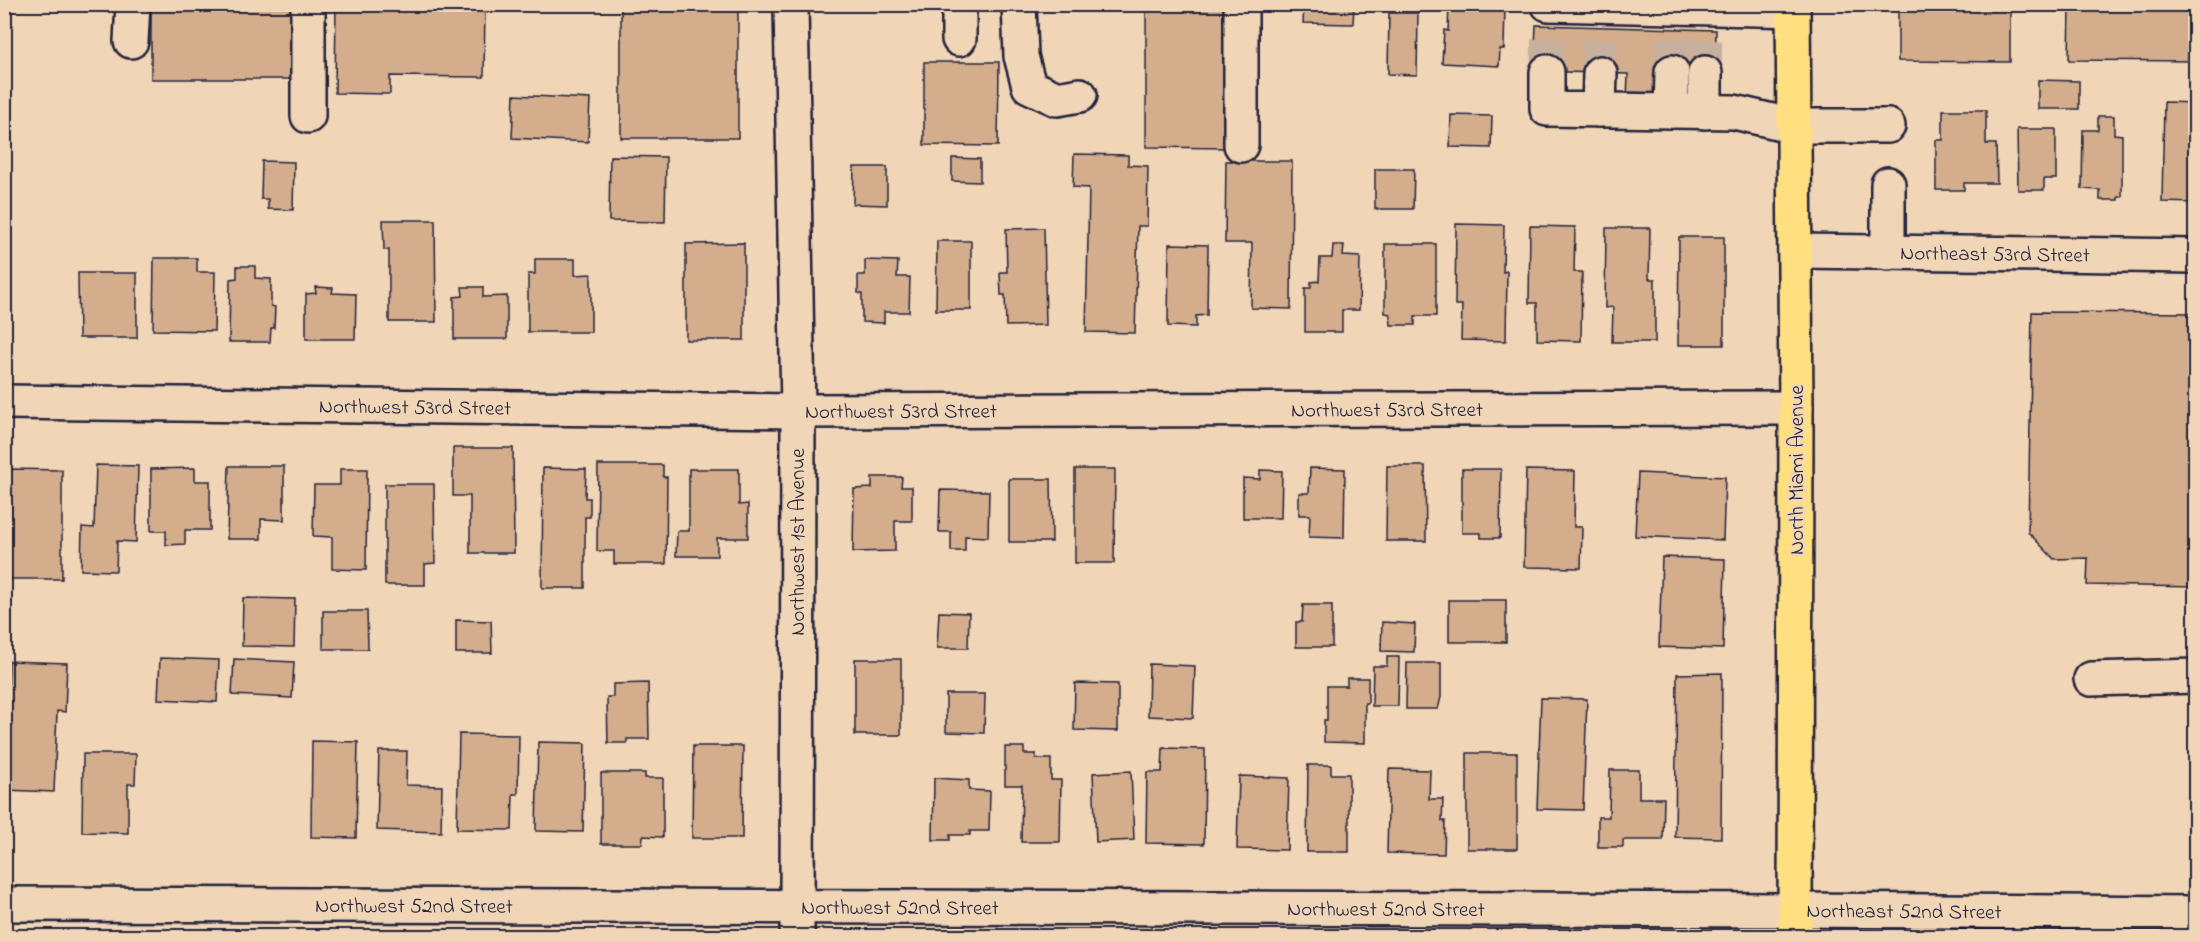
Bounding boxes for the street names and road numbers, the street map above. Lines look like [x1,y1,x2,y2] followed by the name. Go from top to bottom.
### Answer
[1900,239,2090,272] street label: Northeast 53rd Street
[1783,384,1813,555] street label: North Miami Avenue
[319,393,511,425] street label: Northwest 53rd Street
[1291,396,1483,427] street label: Northwest 53rd Street
[805,397,997,428] street label: Northwest 53rd Street
[784,448,814,636] street label: Northwest 1st Avenue
[315,892,513,923] street label: Northwest 52nd Street
[801,894,999,924] street label: Northwest 52nd Street
[1287,895,1485,926] street label: Northwest 52nd Street
[1806,897,2002,929] street label: Northeast 52nd Street

